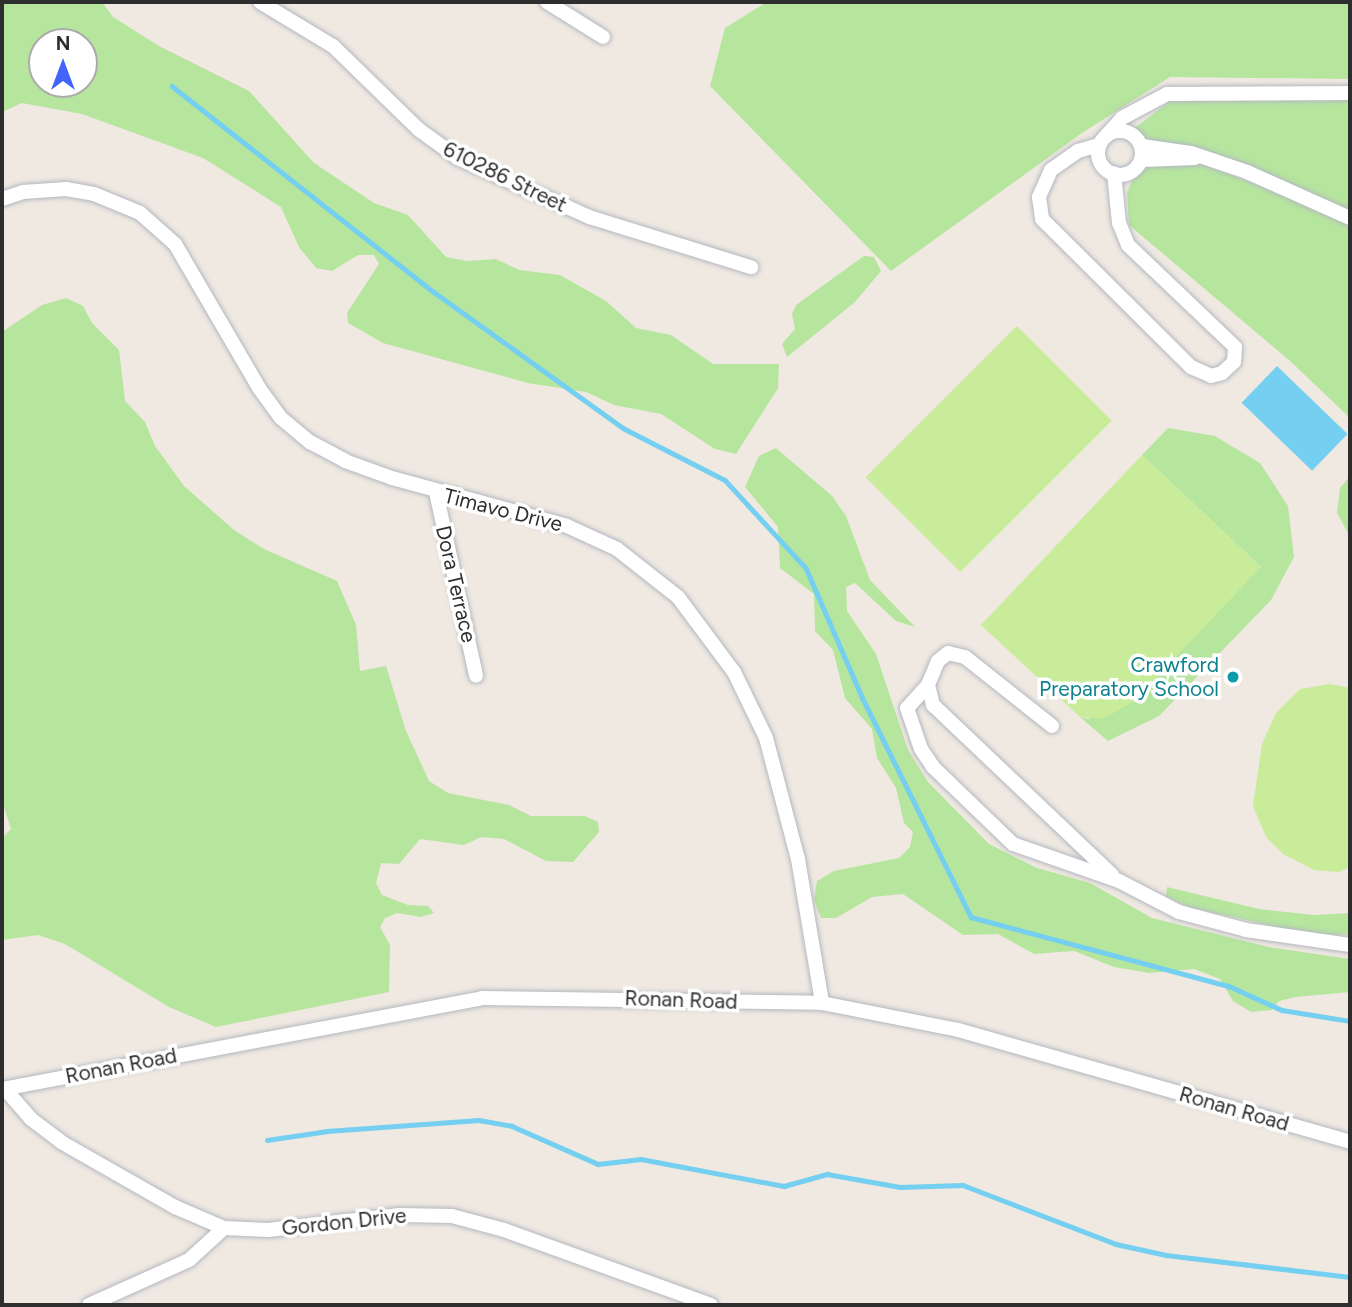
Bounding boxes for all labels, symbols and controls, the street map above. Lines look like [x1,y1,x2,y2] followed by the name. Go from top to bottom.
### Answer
[28,28,98,98] north arrow
[56,32,70,55] text: N
[439,136,571,218] street label: 610286 Street
[441,483,565,537] street label: Timavo Drive
[430,523,482,645] street label: Dora Terrace
[1039,652,1219,702] place label: Crawford Preparatory School
[1225,669,1241,685] marker: Crawford Preparatory School
[624,985,738,1015] street label: Ronan Road
[63,1043,179,1089] street label: Ronan Road
[1176,1081,1292,1137] street label: Ronan Road
[280,1203,408,1241] street label: Gordon Drive

